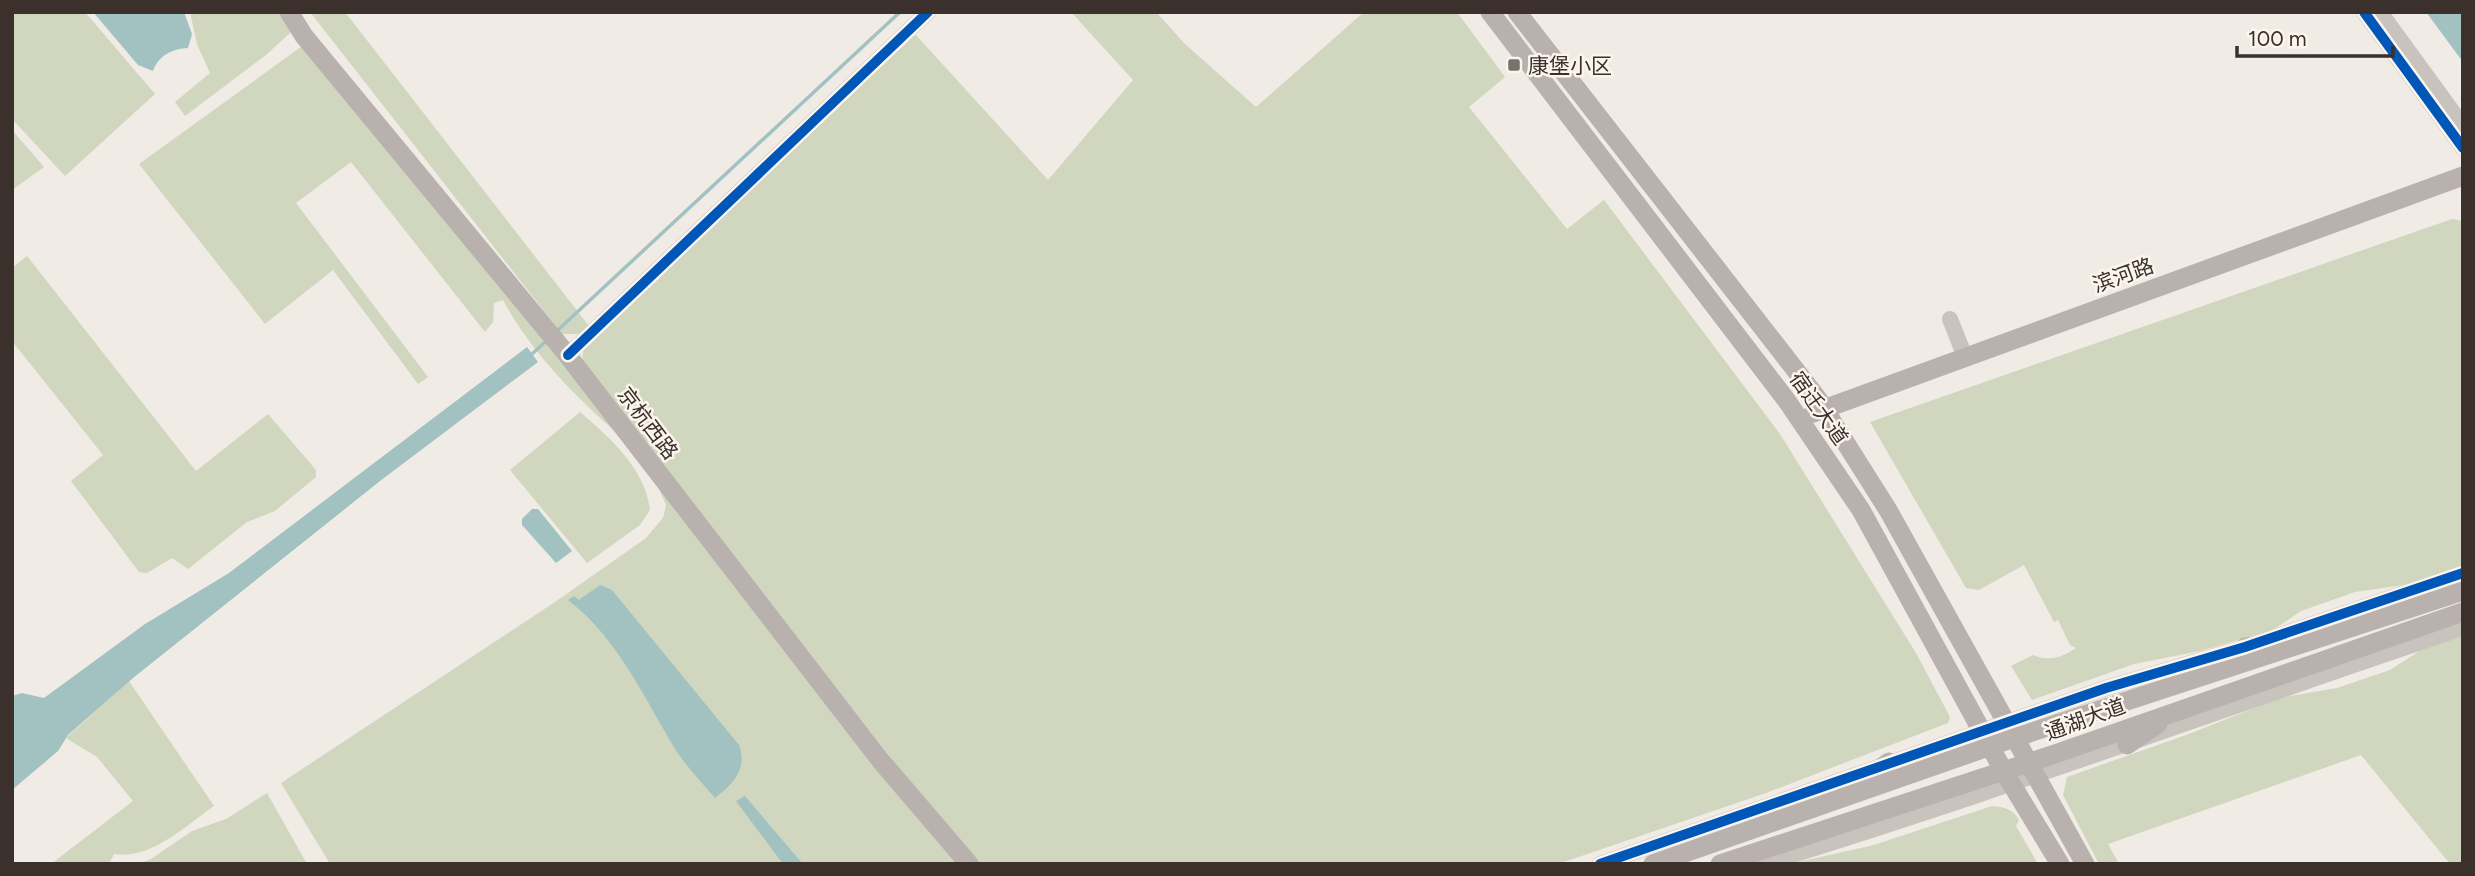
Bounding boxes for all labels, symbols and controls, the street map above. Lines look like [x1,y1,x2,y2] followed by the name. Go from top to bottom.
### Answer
[2237,14,2393,58] scale bar
[2248,26,2307,51] text: 100 m
[1528,53,1612,78] place label: 康堡小区
[1506,57,1522,73] marker: 康堡小区
[2089,252,2157,298] street label: 滨河路
[1785,366,1853,450] street label: 宿迁大道
[613,382,683,464] street label: 京杭西路
[2041,693,2129,745] street label: 通湖大道

